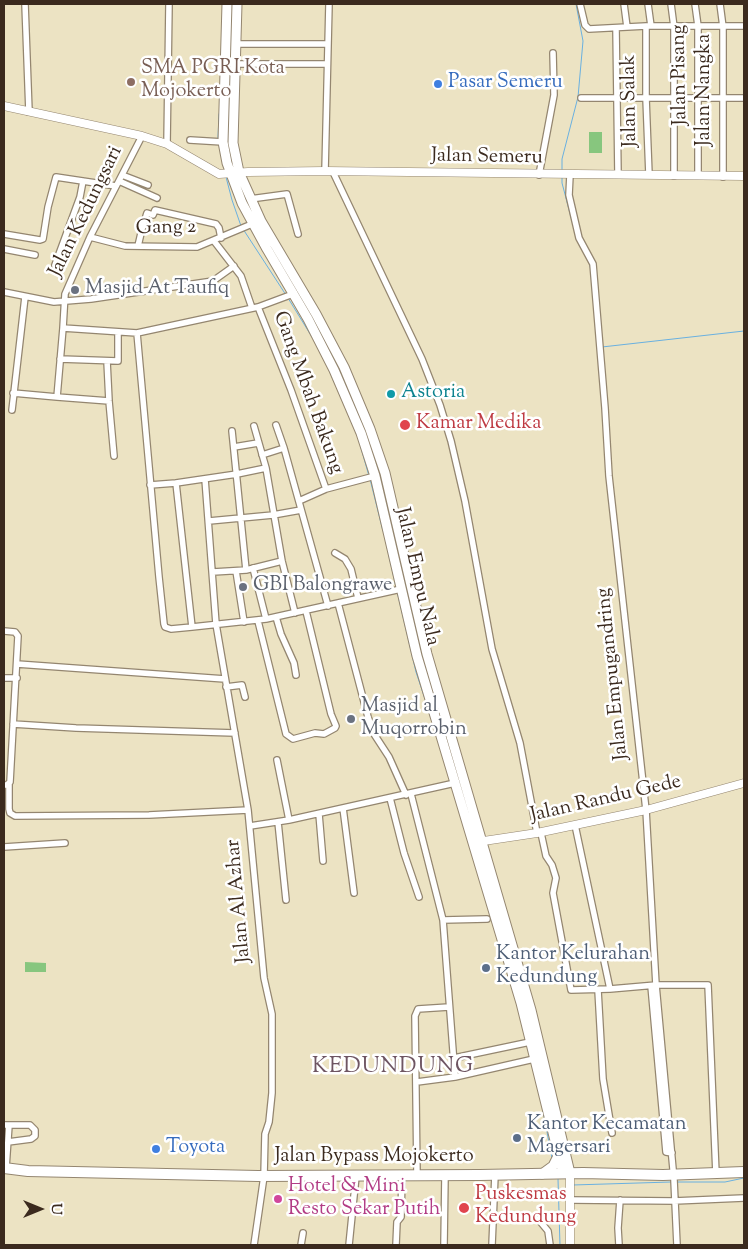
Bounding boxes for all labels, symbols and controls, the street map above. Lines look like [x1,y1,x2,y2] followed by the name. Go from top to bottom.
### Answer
[668,24,694,126] street label: Jalan Pisang
[694,34,718,146] street label: Jalan Nangka
[618,54,644,148] street label: Jalan Salak
[141,58,285,105] place label: SMA PGRI Kota Mojokerto
[448,72,563,96] place label: Pasar Semeru
[125,76,137,88] marker: SMA PGRI Kota Mojokerto
[432,78,444,90] marker: Pasar Semeru
[45,143,129,281] street label: Jalan Kedungsari
[431,145,543,171] street label: Jalan Semeru
[136,216,196,242] street label: Gang 2
[85,278,229,302] place label: Masjid At Taufiq
[69,284,81,296] marker: Masjid At Taufiq
[266,308,348,478] street label: Gang Mbah Bakung
[401,382,465,406] place label: Astoria
[385,388,397,400] marker: Astoria
[416,413,541,437] place label: Kamar Medika
[398,418,412,432] marker: Kamar Medika
[388,506,444,648] street label: Jalan Empu Nala
[253,575,392,599] place label: GBI Balongrawe
[237,581,249,593] marker: GBI Balongrawe
[593,587,635,761] street label: Jalan Empugandring
[361,696,467,743] place label: Masjid al Muqorrobin
[345,713,357,725] marker: Masjid al Muqorrobin
[528,771,684,829] street label: Jalan Randu Gede
[223,838,257,964] street label: Jalan Al Azhar
[496,944,650,991] place label: Kantor Kelurahan Kedundung
[480,962,492,974] marker: Kantor Kelurahan Kedundung
[311,1055,475,1081] district label: KEDUNDUNG
[527,1114,686,1161] place label: Kantor Kecamatan Magersari
[511,1132,523,1144] marker: Kantor Kecamatan Magersari
[166,1137,225,1161] place label: Toyota
[150,1143,162,1155] marker: Toyota
[274,1146,474,1170] street label: Jalan Bypass Mojokerto
[288,1176,441,1223] place label: Hotel & Mini Resto Sekar Putih
[15,1184,65,1234] north arrow
[475,1184,576,1231] place label: Puskesmas Kedundung
[272,1193,284,1205] marker: Hotel & Mini Resto Sekar Putih
[457,1201,471,1215] marker: Puskesmas Kedundung
[45,1203,65,1215] text: U

